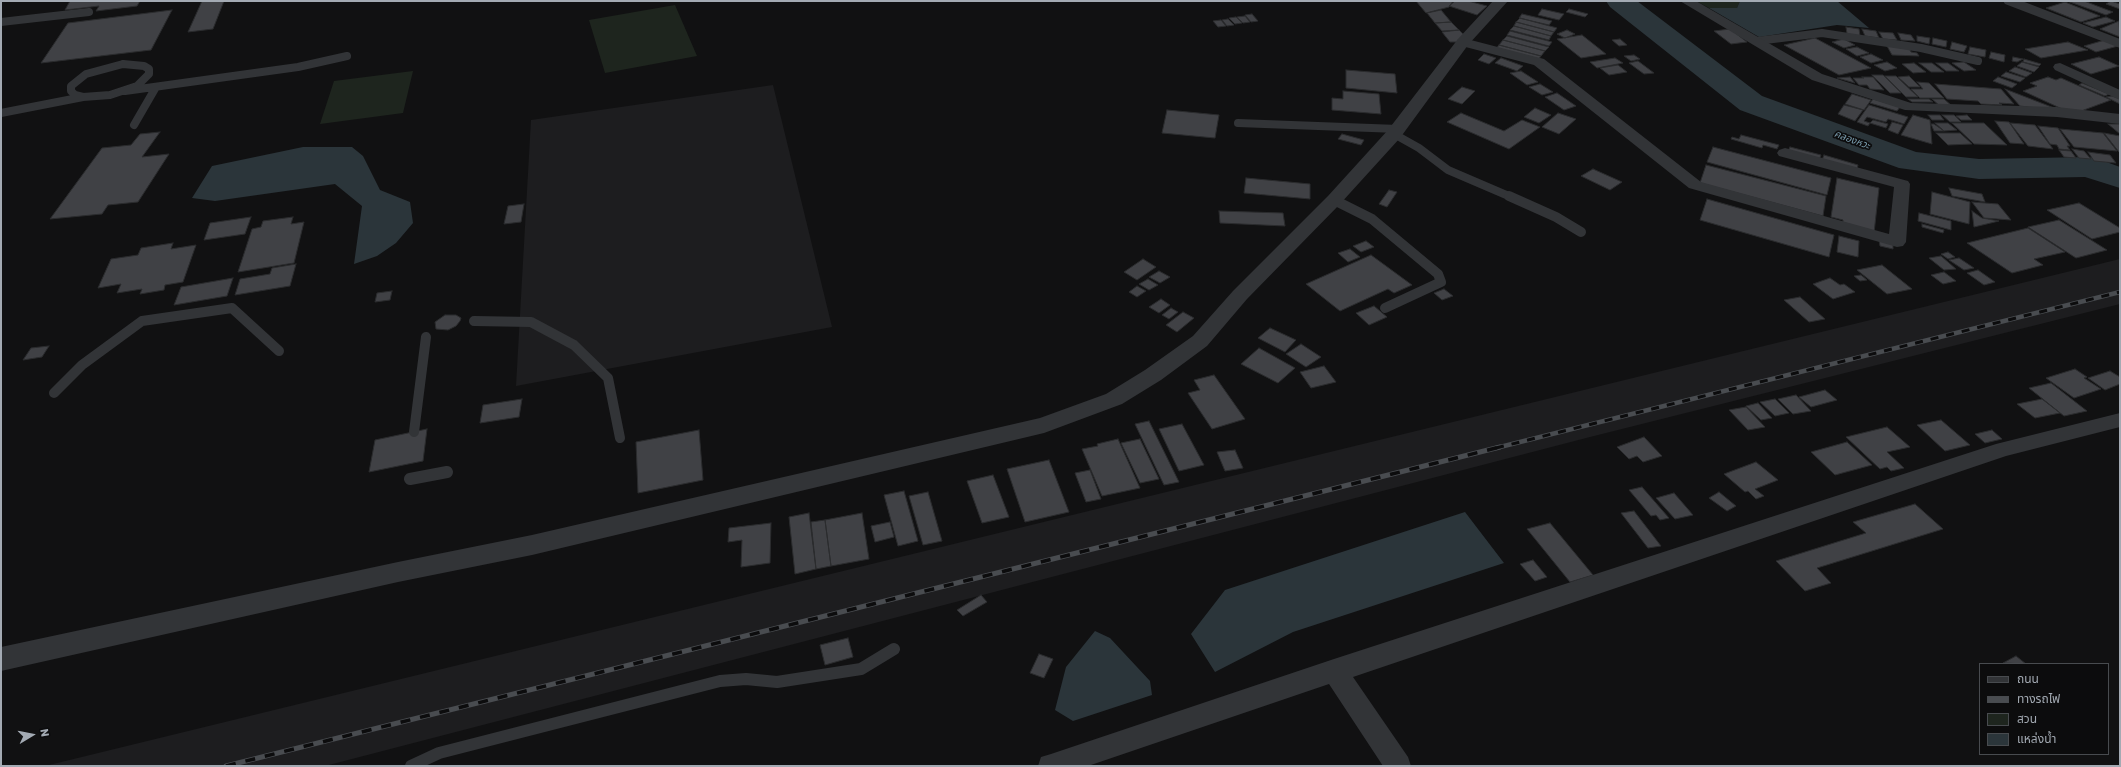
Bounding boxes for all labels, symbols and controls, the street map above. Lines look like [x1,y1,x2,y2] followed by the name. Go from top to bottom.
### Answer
[1833,128,1871,152] water label: คลองหวะ
[1979,663,2109,755] legend
[2017,672,2039,686] text: ถนน
[2017,692,2060,706] text: ทางรถไฟ
[2017,712,2037,726] text: สวน
[12,715,52,755] north arrow
[37,728,51,738] text: N
[2017,732,2056,746] text: แหล่งน้ำ

